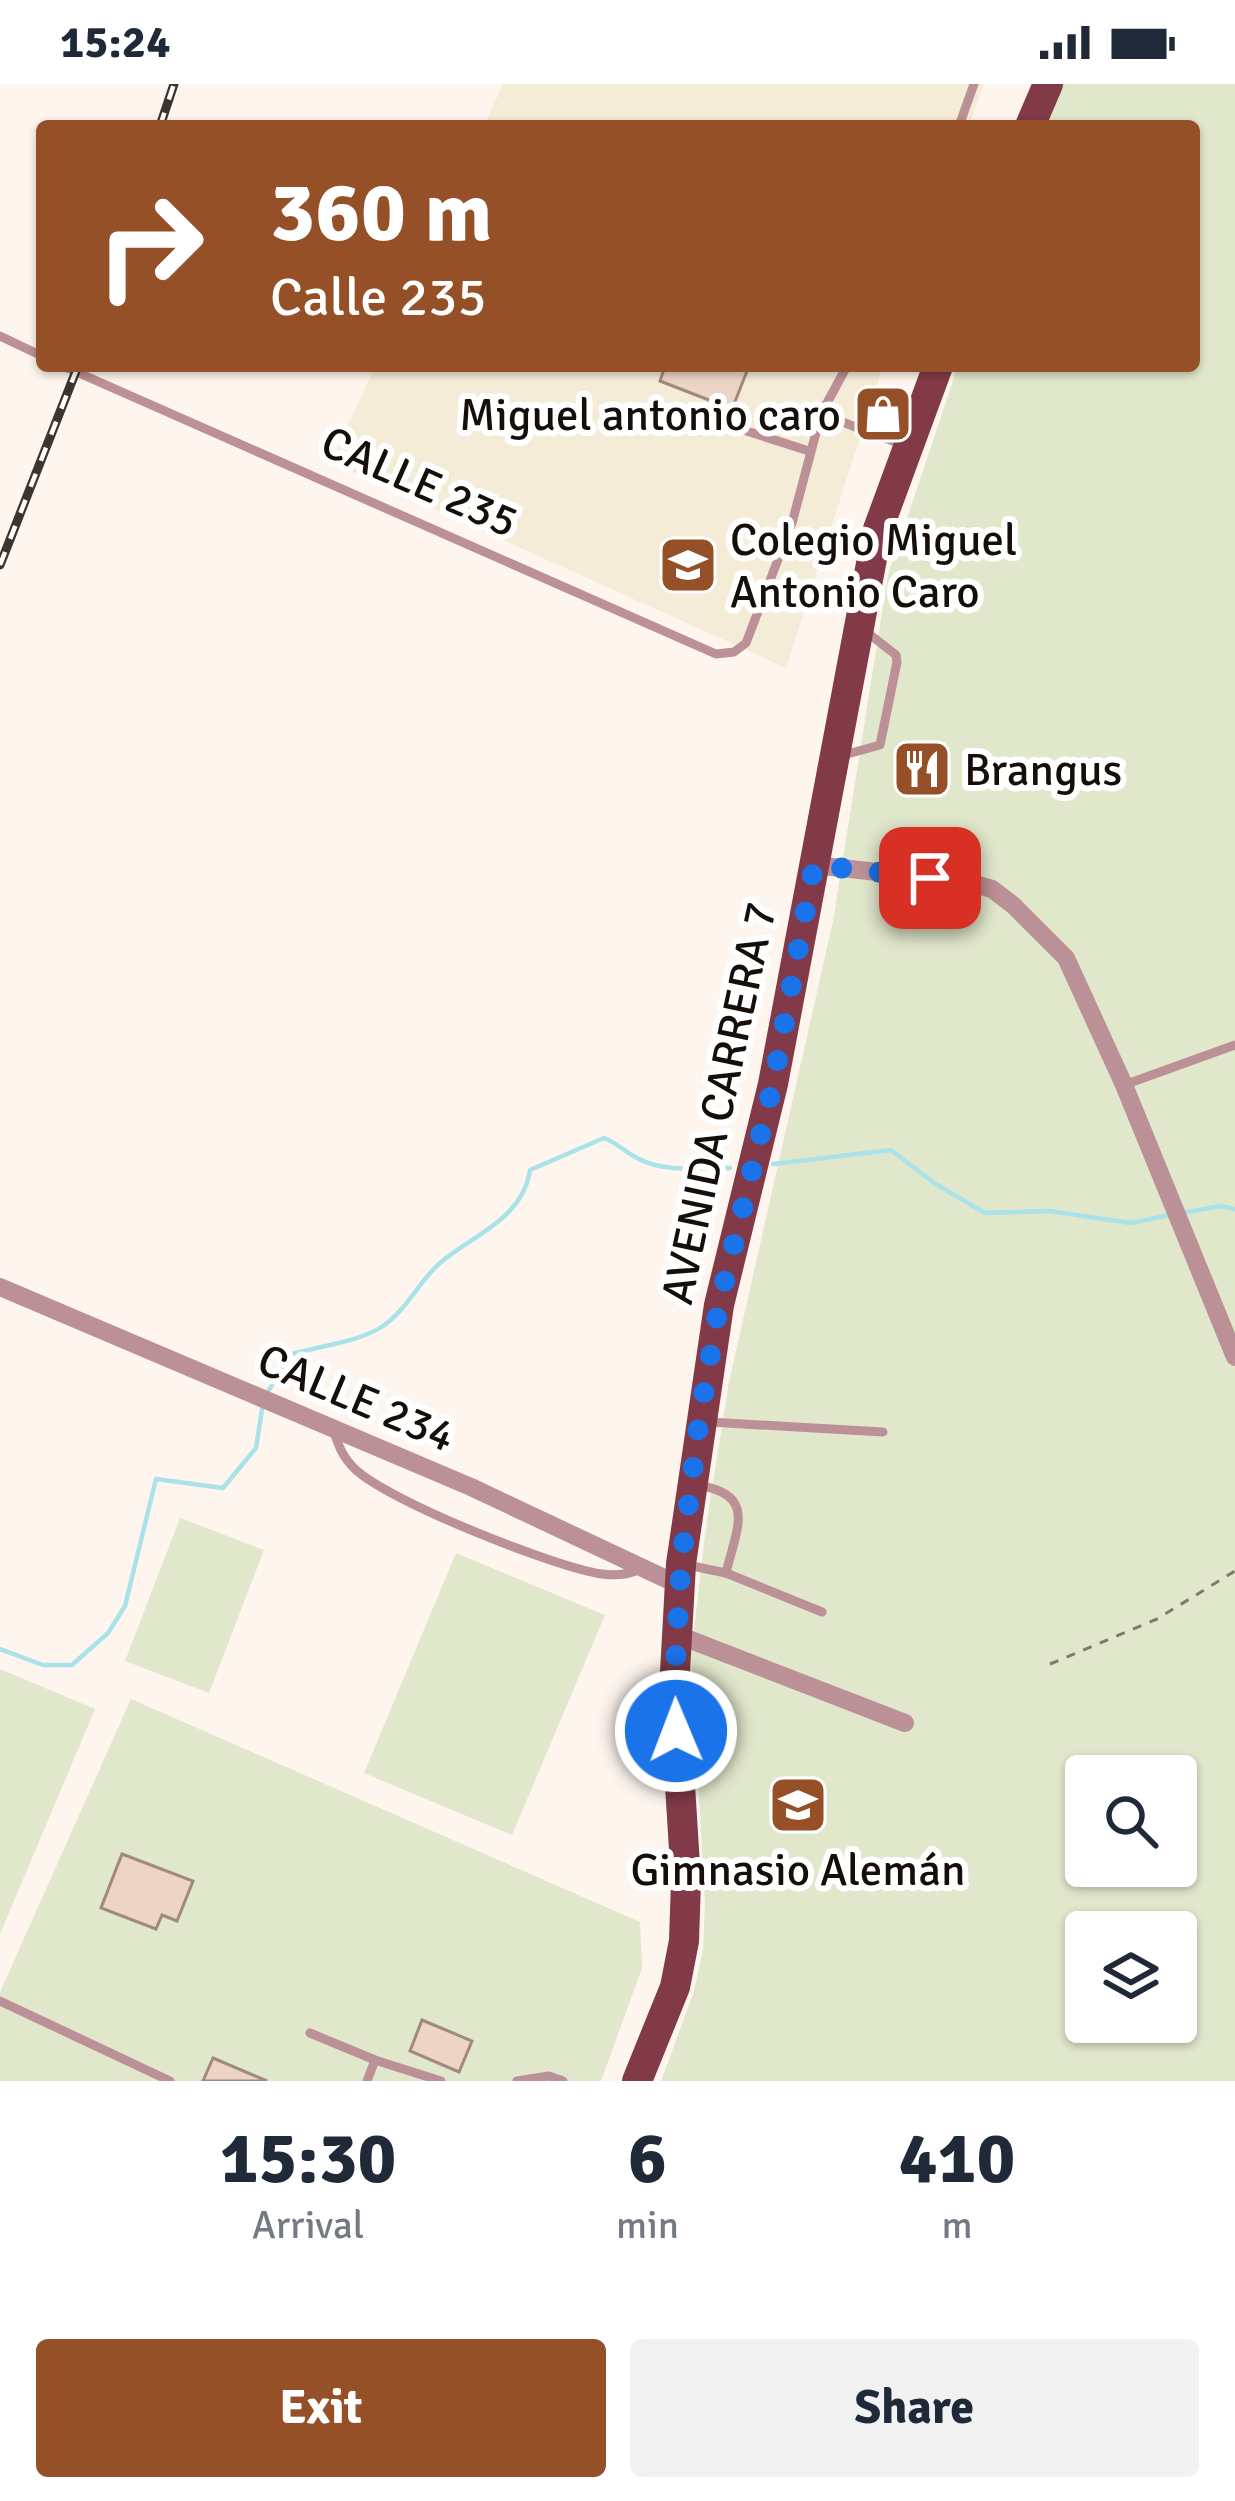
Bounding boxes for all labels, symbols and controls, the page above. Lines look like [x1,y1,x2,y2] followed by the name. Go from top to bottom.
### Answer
[60,15,170,70] text: 15:24
[270,161,492,265] text: 360 m
[72,168,228,324] icon: right
[270,264,487,331] text: Calle 235
[852,383,914,445] shop icon: Miguel antonio caro
[459,388,841,443] place label: Miguel antonio caro
[313,415,526,550] street label: CALLE 235
[730,513,1017,620] place label: Colegio Miguel Antonio Caro
[657,534,719,596] school or university icon: Colegio Miguel Antonio Caro
[891,738,953,800] restaurant icon: Brangus
[964,743,1122,798] place label: Brangus
[879,827,981,929] pin
[897,845,963,911] icon: arrive
[650,897,789,1309] street label: AVENIDA CARRERA 7
[249,1332,463,1465] street label: CALLE 234
[613,1668,739,1794] position arrow
[1065,1755,1197,2043] map controls
[1065,1755,1197,1887] button: search
[767,1774,829,1836] school or university icon: Gimnasio Alemán
[630,1843,966,1898] place label: Gimnasio Alemán
[1065,1911,1197,2043] button: layers
[220,2114,396,2203] text: 15:30
[628,2114,667,2203] text: 6
[899,2114,1015,2203] text: 410
[252,2201,364,2249] text: Arrival
[616,2201,679,2249] text: min
[941,2201,973,2249] text: m
[36,2339,606,2477] button: Exit
[630,2339,1199,2477] button: Share

